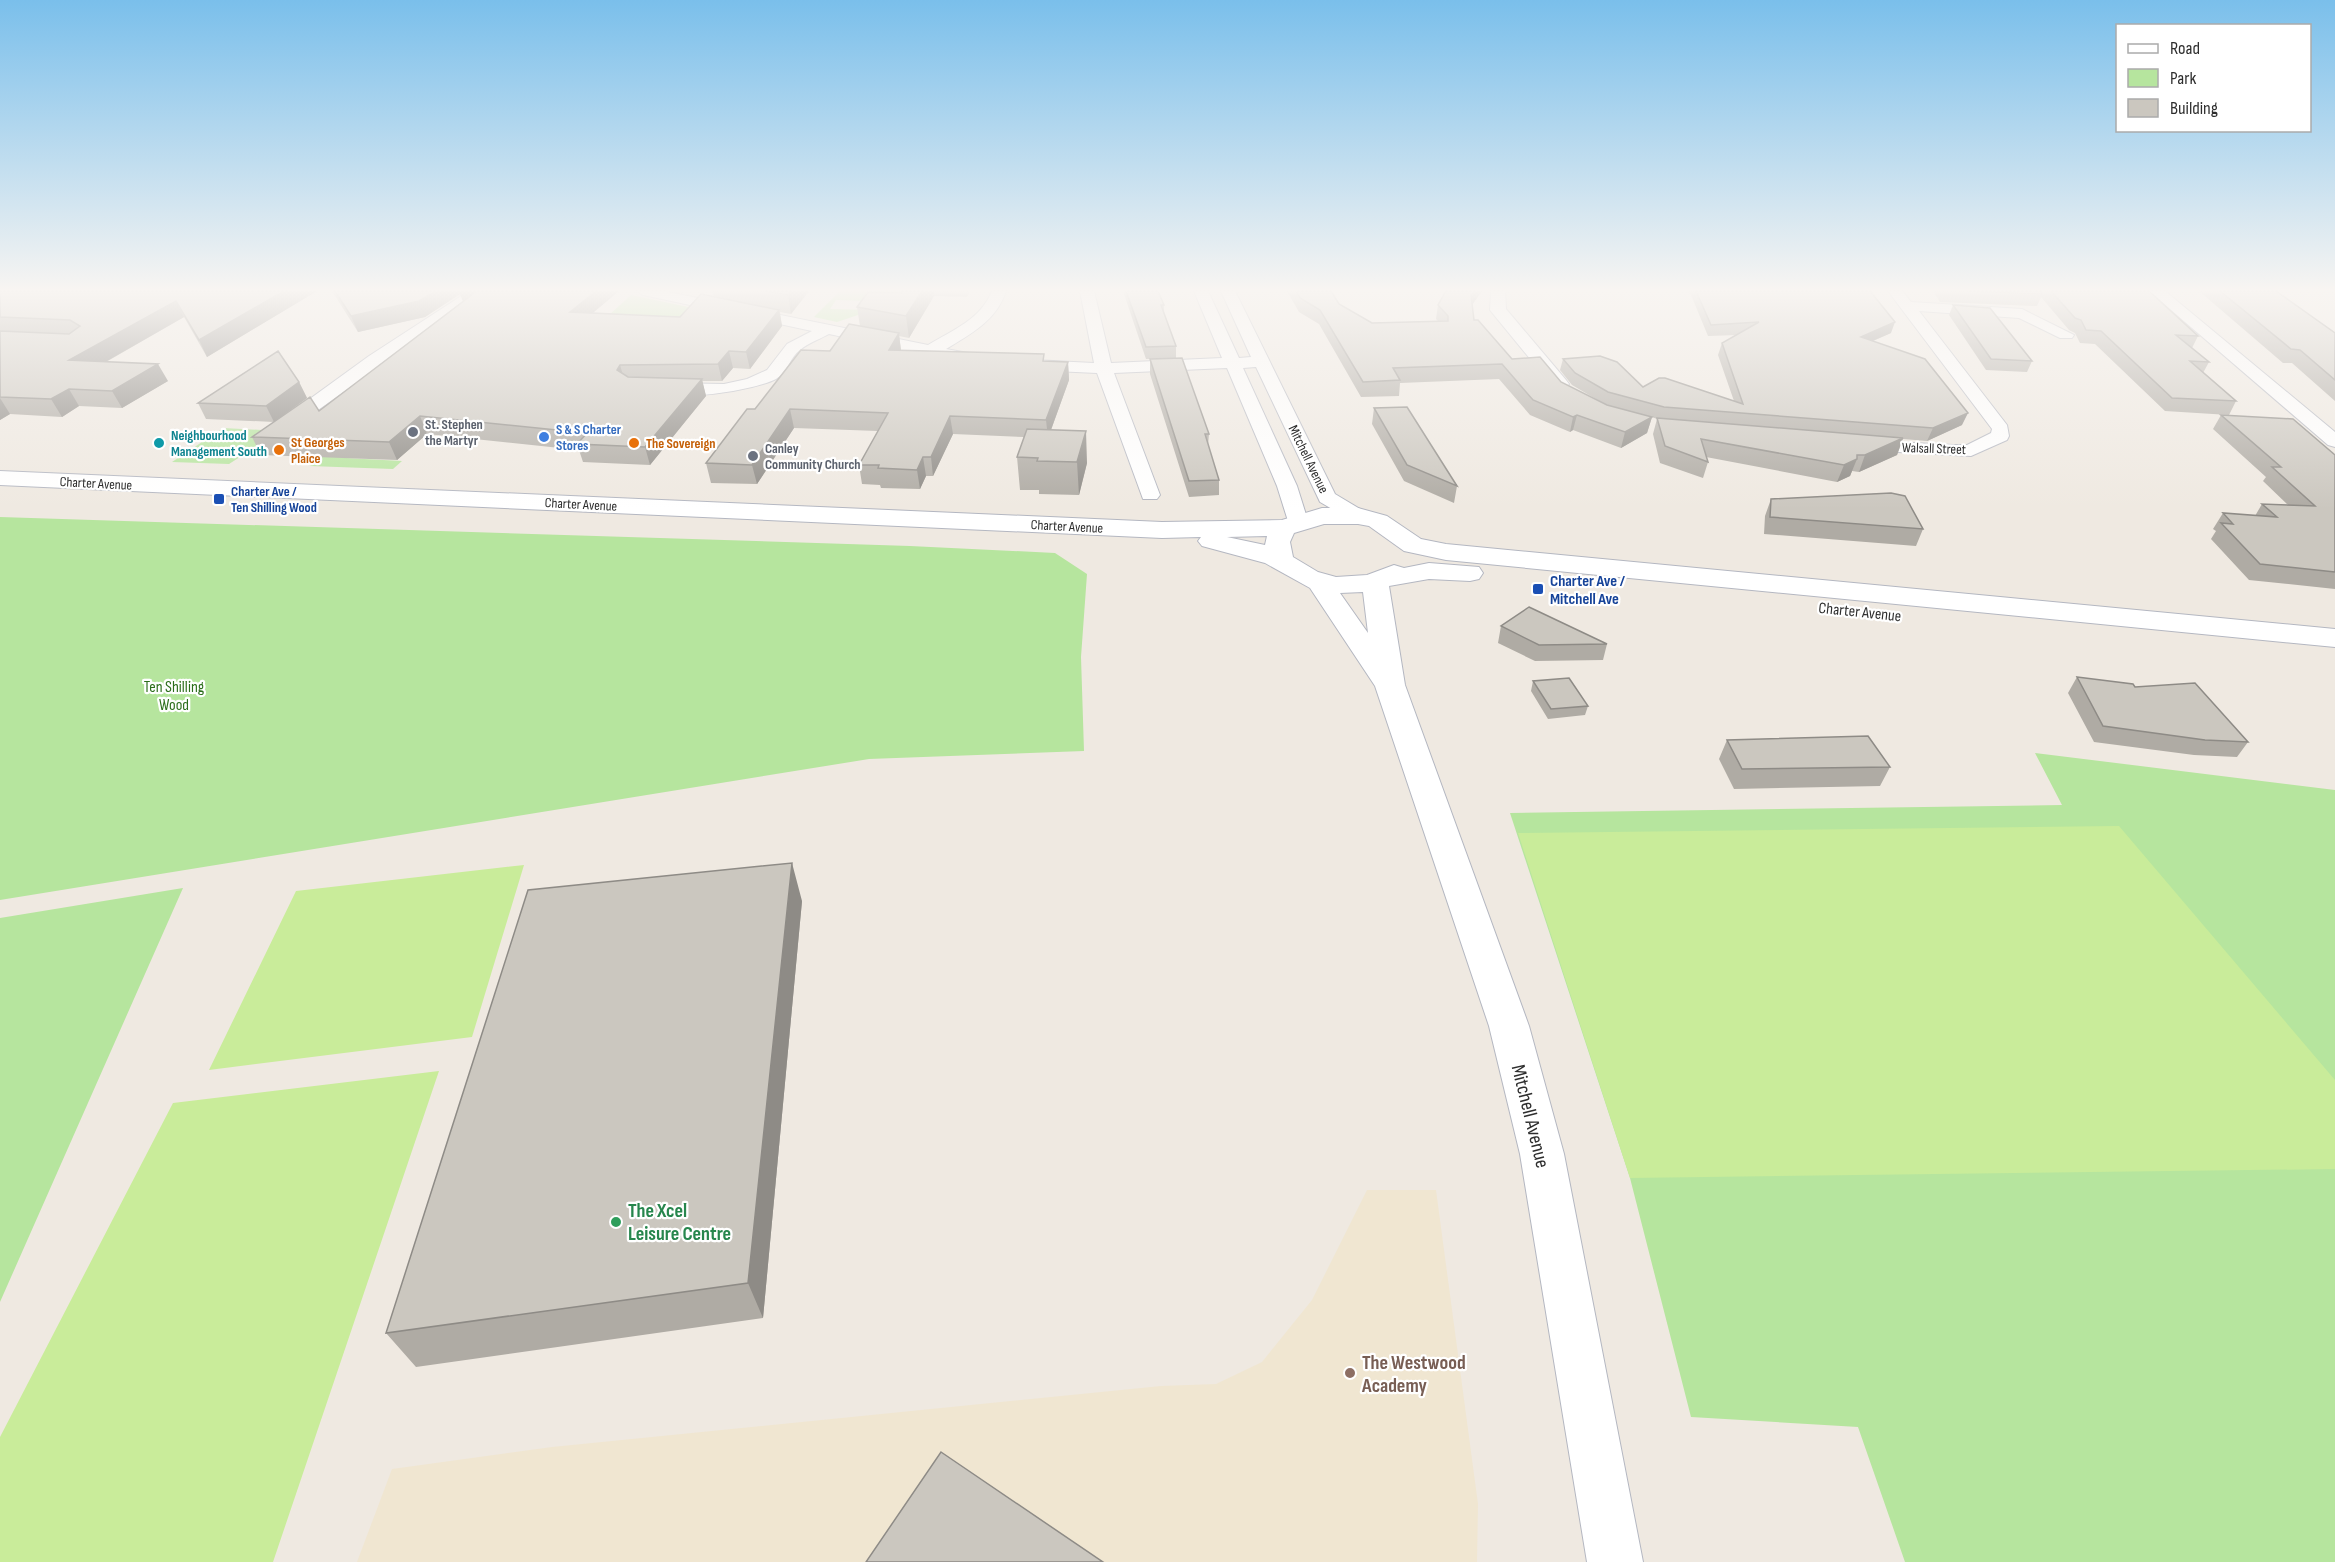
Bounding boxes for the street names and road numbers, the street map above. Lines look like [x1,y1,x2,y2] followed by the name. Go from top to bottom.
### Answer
[1285,422,1332,496] street label: Mitchell Avenue
[1902,439,1966,458] street label: Walsall Street
[59,473,133,494] street label: Charter Avenue
[544,494,618,515] street label: Charter Avenue
[1030,516,1104,537] street label: Charter Avenue
[1818,599,1902,626] street label: Charter Avenue
[1506,1062,1554,1170] street label: Mitchell Avenue

